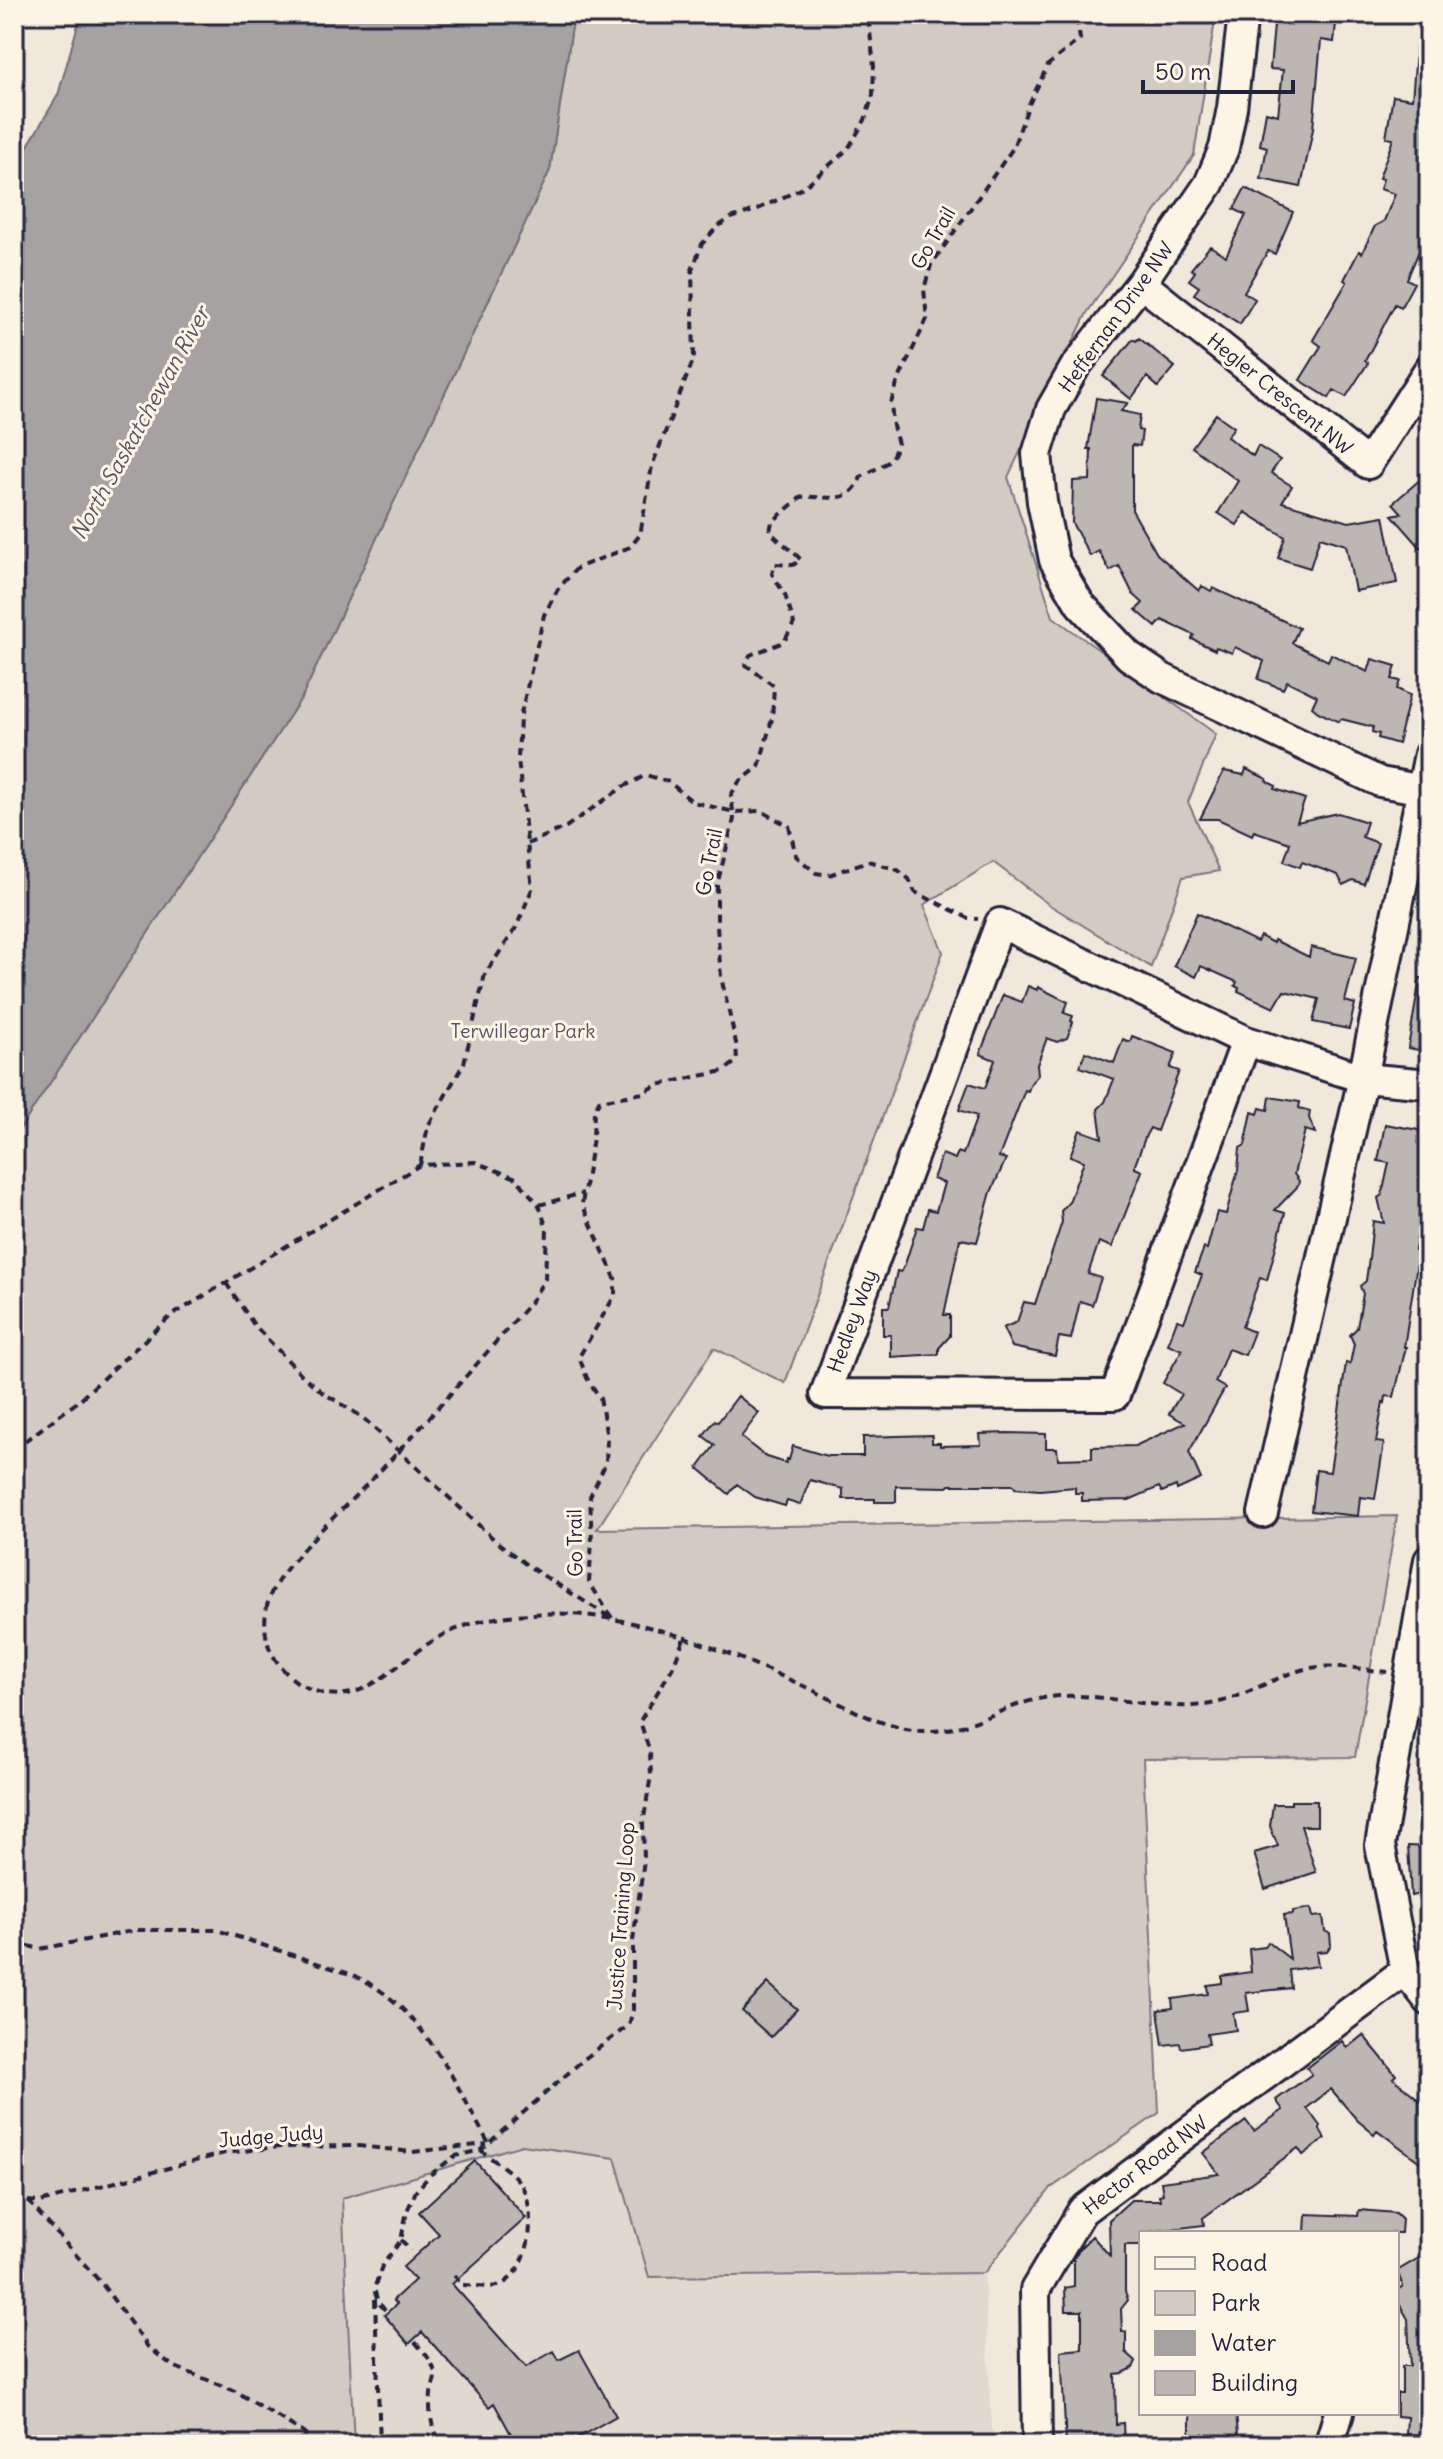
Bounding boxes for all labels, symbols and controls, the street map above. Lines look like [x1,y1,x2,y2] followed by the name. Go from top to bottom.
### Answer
[1143,44,1293,94] scale bar
[1155,56,1211,86] text: 50 m
[905,202,960,273] street label: Go Trail
[1053,237,1179,397] street label: Heffernan Drive NW
[64,299,217,544] water label: North Saskatchewan River
[1202,327,1358,460] street label: Hegler Crescent NW
[690,826,727,898] street label: Go Trail
[451,1018,595,1043] park label: Terwillegar Park
[821,1266,882,1376] street label: Hedley Way
[561,1509,588,1577] street label: Go Trail
[601,1821,640,2011] street label: Justice Training Loop
[1077,2110,1212,2220] street label: Hector Road NW
[218,2118,324,2153] street label: Judge Judy
[1139,2231,1399,2415] legend
[1211,2247,1267,2277] text: Road
[1211,2287,1261,2317] text: Park
[1211,2327,1276,2357] text: Water
[1211,2367,1298,2397] text: Building

